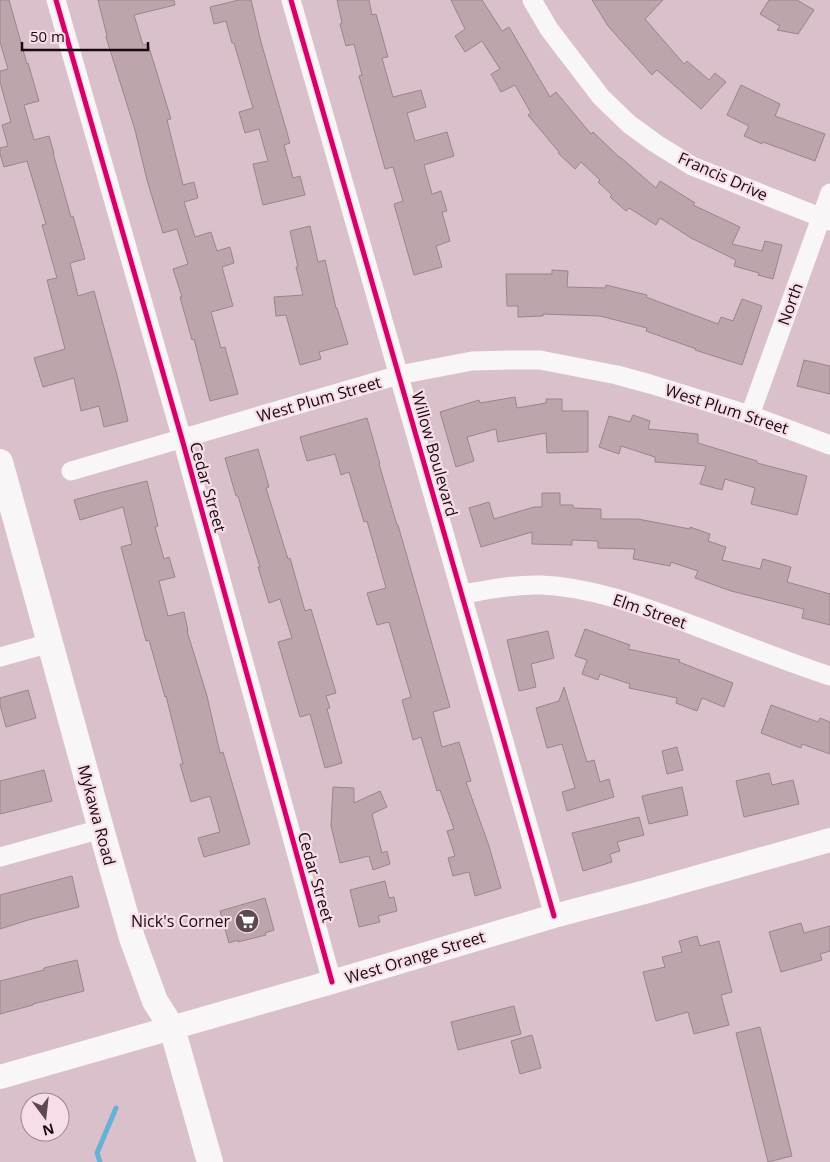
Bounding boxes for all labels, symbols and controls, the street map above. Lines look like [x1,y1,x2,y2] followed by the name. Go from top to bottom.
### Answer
[22,20,149,52] scale bar
[30,26,65,46] text: 50 m
[675,146,771,206] street label: Francis Drive
[772,280,808,328] street label: North
[254,371,384,427] street label: West Plum Street
[663,379,792,439] street label: West Plum Street
[407,389,463,519] street label: Willow Boulevard
[185,439,231,535] street label: Cedar Street
[610,588,690,634] street label: Elm Street
[73,762,121,868] street label: Mykawa Road
[293,829,339,925] street label: Cedar Street
[234,908,260,934] supermarket icon: Nick's Corner
[131,910,230,932] place label: Nick's Corner
[342,925,488,989] street label: West Orange Street
[20,1092,70,1142] north arrow
[41,1119,56,1141] text: N

